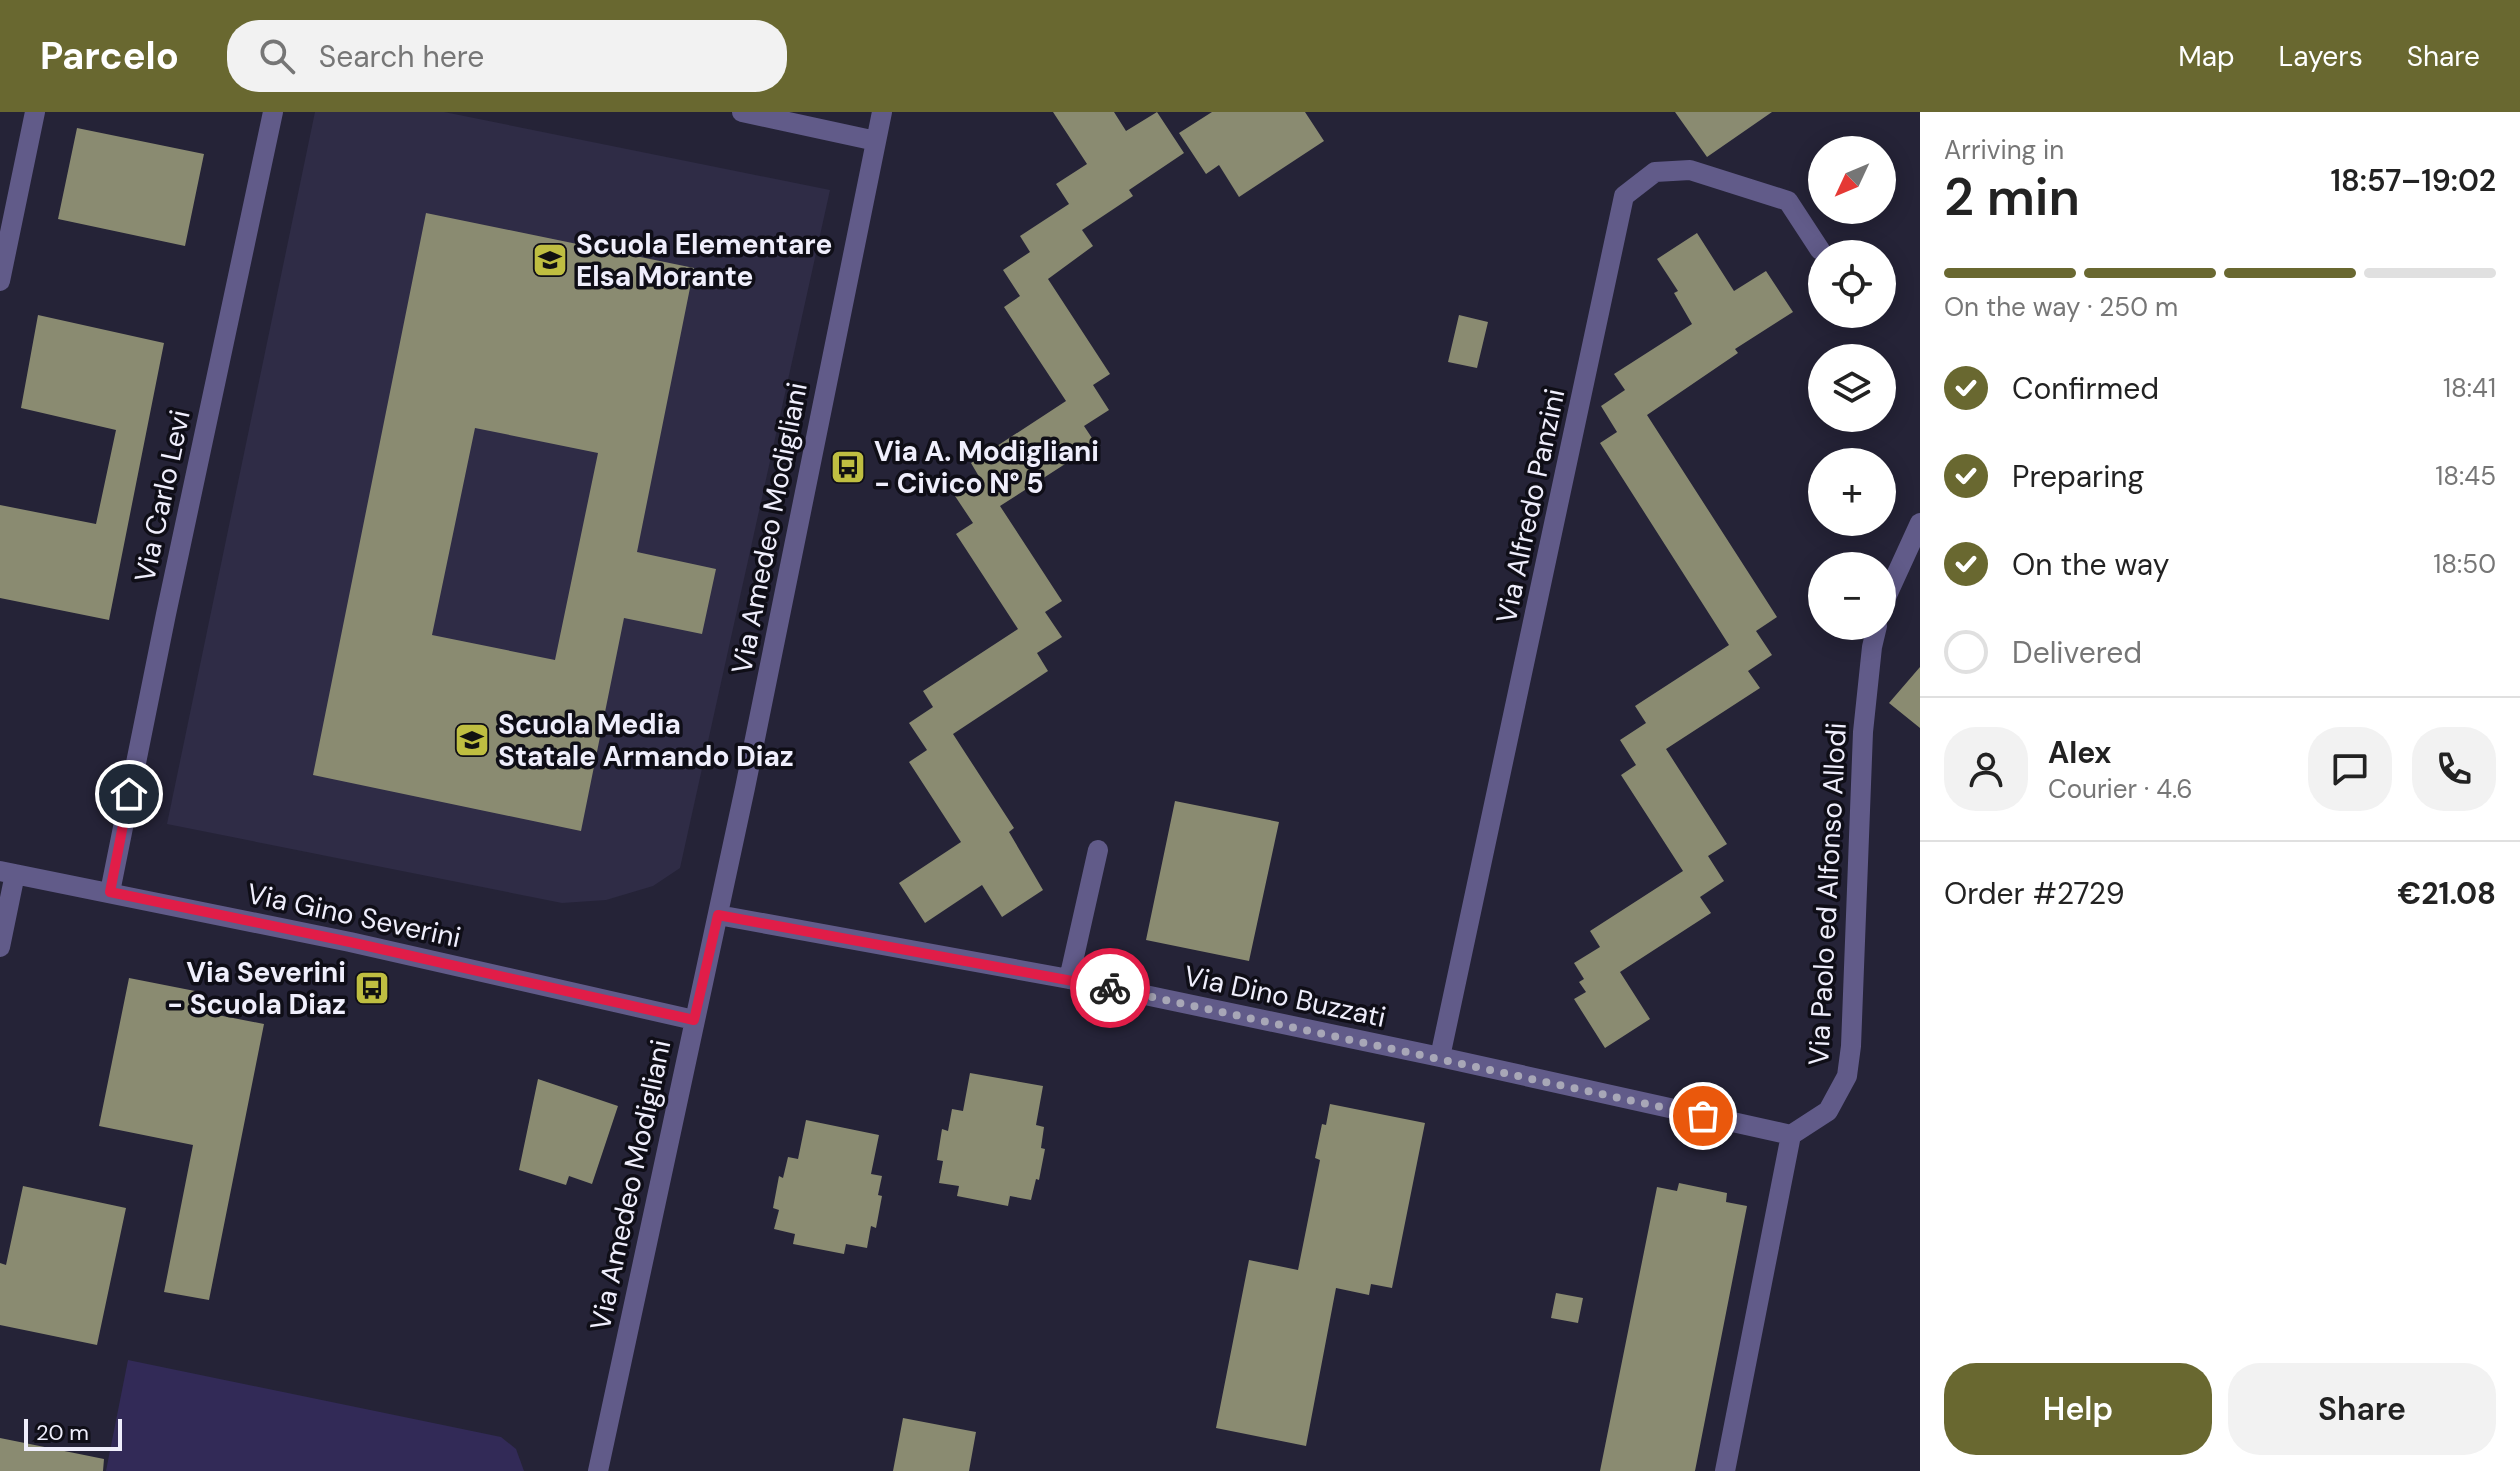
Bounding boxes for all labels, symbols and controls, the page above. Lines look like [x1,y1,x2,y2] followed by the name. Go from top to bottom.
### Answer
[227,20,787,92] search box
[40,31,179,81] text: Parcelo
[255,34,299,78] icon: search
[319,37,484,76] text: Search here
[2178,38,2235,75] text: Map
[2279,38,2363,75] text: Layers
[2407,38,2480,75] text: Share
[1944,133,2064,167] text: Arriving in
[1808,136,1896,224] north arrow
[1808,136,1896,640] map controls
[2331,161,2496,200] text: 18:57–19:02
[1944,163,2080,231] text: 2 min
[576,226,832,295] place label: Scuola Elementare Elsa Morante
[1808,240,1896,328] button: locate
[531,241,569,279] school or university icon: Scuola Elementare Elsa Morante
[1944,290,2178,324] text: On the way · 250 m
[1808,344,1896,432] button: layers
[1944,366,1988,410] icon: check
[2012,369,2159,408] text: Confirmed
[2443,371,2496,405] text: 18:41
[723,379,816,677] street label: Via Amedeo Modigliani
[1488,385,1573,627] street label: Via Alfredo Panzini
[126,407,199,586] street label: Via Carlo Levi
[874,433,1099,502] place label: Via A. Modigliani - Civico N° 5
[829,448,867,486] bus stop icon: Via A. Modigliani - Civico N° 5
[1808,448,1896,536] button: +
[1944,454,1988,498] icon: check
[2012,457,2144,496] text: Preparing
[2435,459,2496,493] text: 18:45
[1944,542,1988,586] icon: check
[2012,545,2169,584] text: On the way
[2433,547,2496,581] text: 18:50
[1808,552,1896,640] button: −
[2012,633,2142,672] text: Delivered
[498,706,794,775] place label: Scuola Media Statale Armando Diaz
[453,721,491,759] school or university icon: Scuola Media Statale Armando Diaz
[1800,722,1855,1066] street label: Via Paolo ed Alfonso Allodi
[1944,727,2028,811] button: person
[2308,727,2392,811] button: chat
[2412,727,2496,811] button: phone
[2048,733,2111,772] text: Alex
[95,760,163,828] pin
[107,772,151,816] icon: home
[2048,772,2193,806] text: Courier · 4.6
[1944,874,2125,913] text: Order #2729
[2398,874,2496,913] text: €21.08
[244,875,464,956] street label: Via Gino Severini
[1070,948,1150,1028] courier
[167,954,346,1023] place label: Via Severini - Scuola Diaz
[1181,957,1389,1036] street label: Via Dino Buzzati
[1088,966,1132,1010] icon: bike
[353,969,391,1007] bus stop icon: Via Severini - Scuola Diaz
[582,1036,679,1334] street label: Via Amedeo Modigliani
[1669,1082,1737,1150] pin
[1681,1094,1725,1138] icon: bag
[1944,1363,2212,1455] button: Help
[2228,1363,2496,1455] button: Share
[24,1415,122,1451] scale bar
[36,1418,89,1447] text: 20 m

